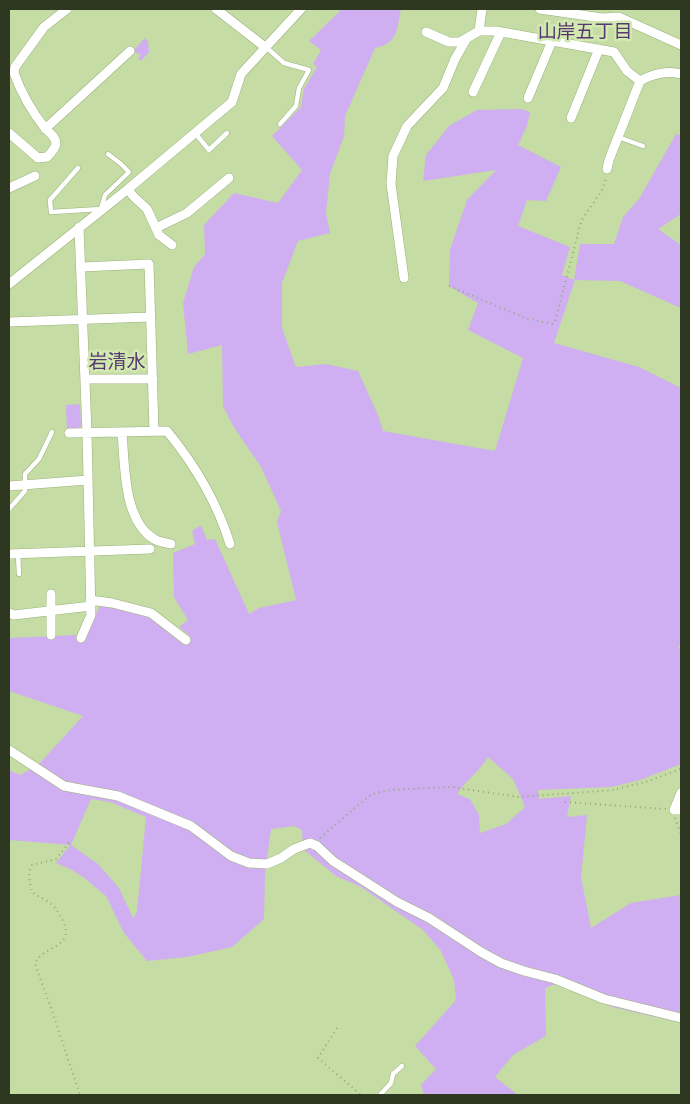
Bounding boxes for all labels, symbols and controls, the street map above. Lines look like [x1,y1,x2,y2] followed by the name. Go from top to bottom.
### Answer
[538,22,632,44] district label: 山岸五丁目
[89,352,145,374] district label: 岩清水

